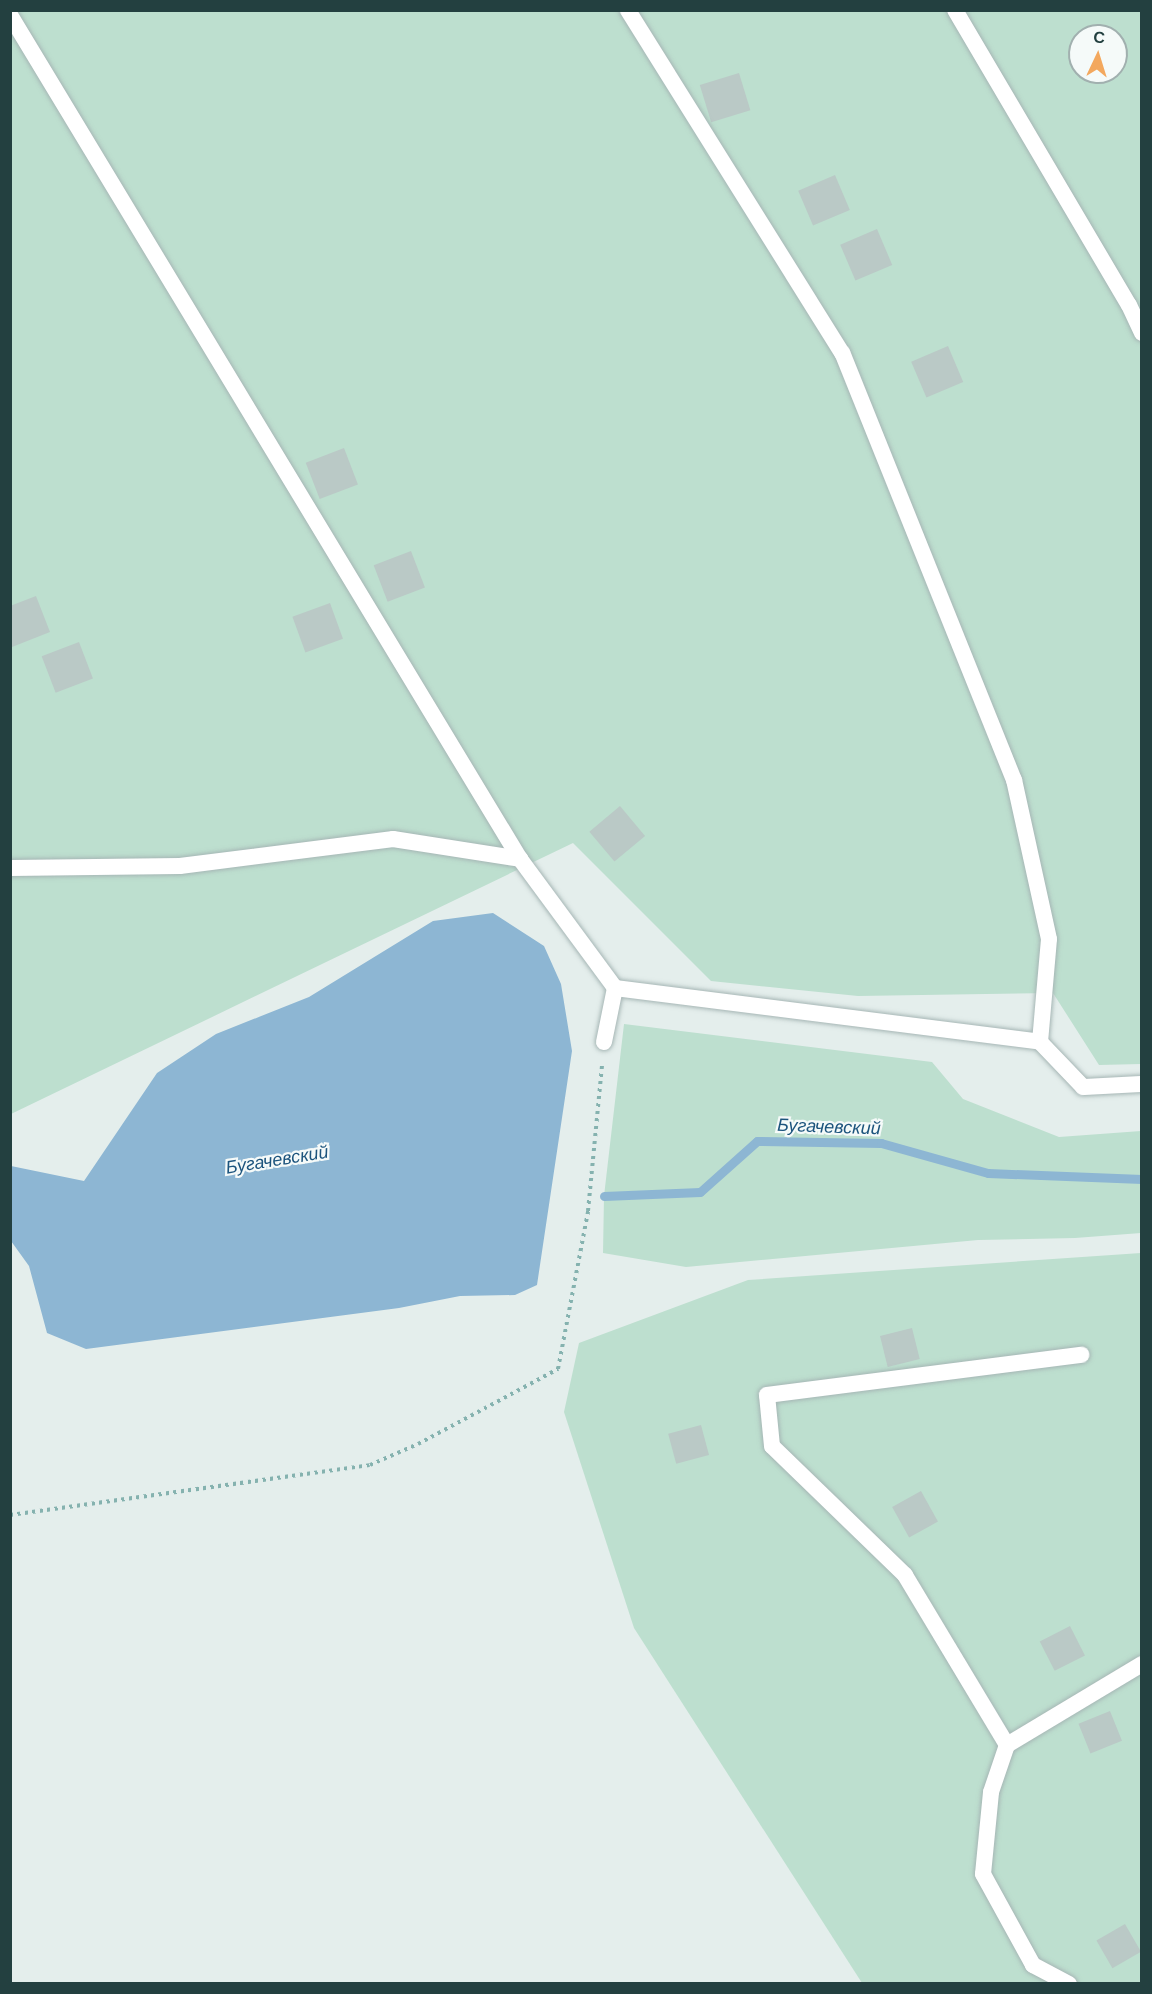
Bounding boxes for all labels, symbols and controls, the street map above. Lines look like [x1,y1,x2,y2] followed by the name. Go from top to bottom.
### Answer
[1068,24,1128,84] north arrow
[1093,29,1106,46] text: С
[777,1114,881,1140] water label: Бугачевский
[224,1141,330,1179] water label: Бугачевский

